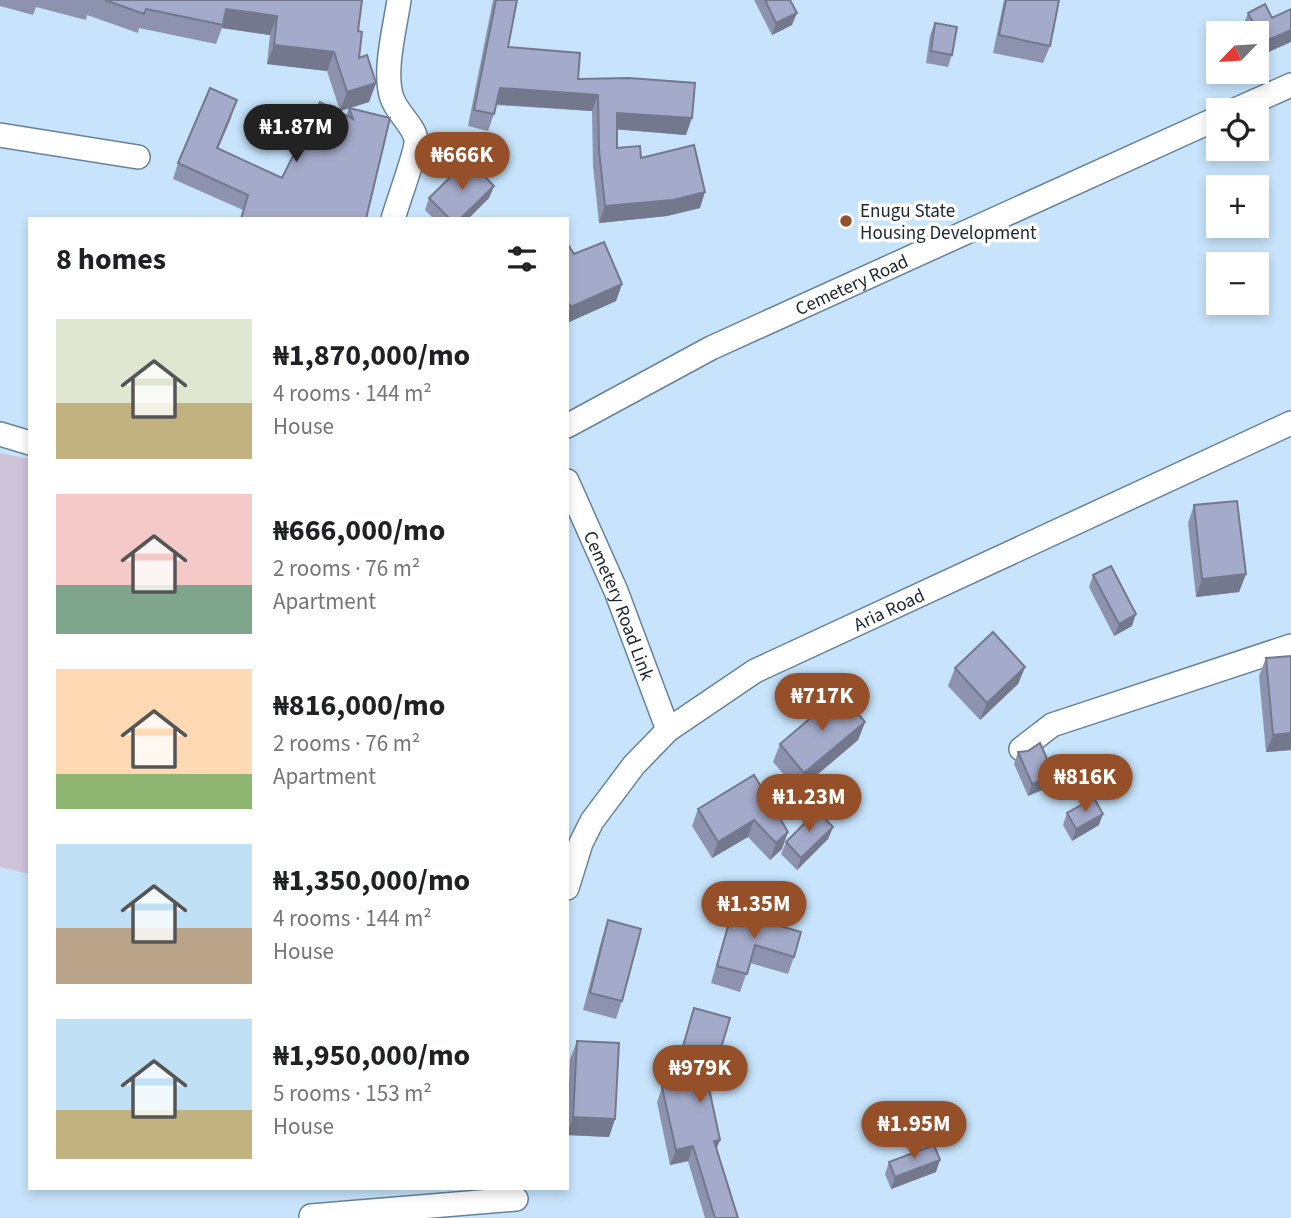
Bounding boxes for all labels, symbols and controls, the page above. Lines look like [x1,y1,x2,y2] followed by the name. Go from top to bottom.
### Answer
[1206,21,1269,84] north arrow
[1206,21,1269,315] map controls
[1206,98,1269,161] button: locate
[239,104,353,164] pin: ₦1.87M
[259,110,333,143] text: ₦1.87M
[413,132,511,192] pin: ₦666K
[431,138,493,171] text: ₦666K
[1206,175,1269,238] button: +
[860,198,1037,247] place label: Enugu State Housing Development
[838,213,854,229] marker: Enugu State Housing Development
[56,238,166,281] text: 8 homes
[503,240,541,278] icon: filters
[791,248,913,323] street label: Cemetery Road
[1206,252,1269,315] button: −
[273,334,470,377] text: ₦1,870,000/mo
[112,347,196,431] icon: home
[273,377,432,410] text: 4 rooms · 144 m²
[273,410,334,443] text: House
[273,509,445,552] text: ₦666,000/mo
[112,522,196,606] icon: home
[576,527,660,685] street label: Cemetery Road Link
[273,552,420,585] text: 2 rooms · 76 m²
[849,582,929,639] street label: Aria Road
[273,585,376,618] text: Apartment
[773,674,871,733] pin: ₦717K
[791,679,853,712] text: ₦717K
[273,684,445,727] text: ₦816,000/mo
[112,697,196,781] icon: home
[273,727,420,760] text: 2 rooms · 76 m²
[1036,754,1134,814] pin: ₦816K
[273,760,376,793] text: Apartment
[1054,760,1116,793] text: ₦816K
[752,774,866,834] pin: ₦1.23M
[772,780,846,813] text: ₦1.23M
[273,859,470,902] text: ₦1,350,000/mo
[112,872,196,956] icon: home
[697,881,811,941] pin: ₦1.35M
[717,887,791,920] text: ₦1.35M
[273,902,432,935] text: 4 rooms · 144 m²
[273,935,334,968] text: House
[273,1034,470,1077] text: ₦1,950,000/mo
[651,1046,749,1105] pin: ₦979K
[112,1047,196,1131] icon: home
[669,1051,731,1084] text: ₦979K
[273,1077,432,1110] text: 5 rooms · 153 m²
[857,1102,971,1161] pin: ₦1.95M
[877,1107,951,1140] text: ₦1.95M
[273,1110,334,1143] text: House

